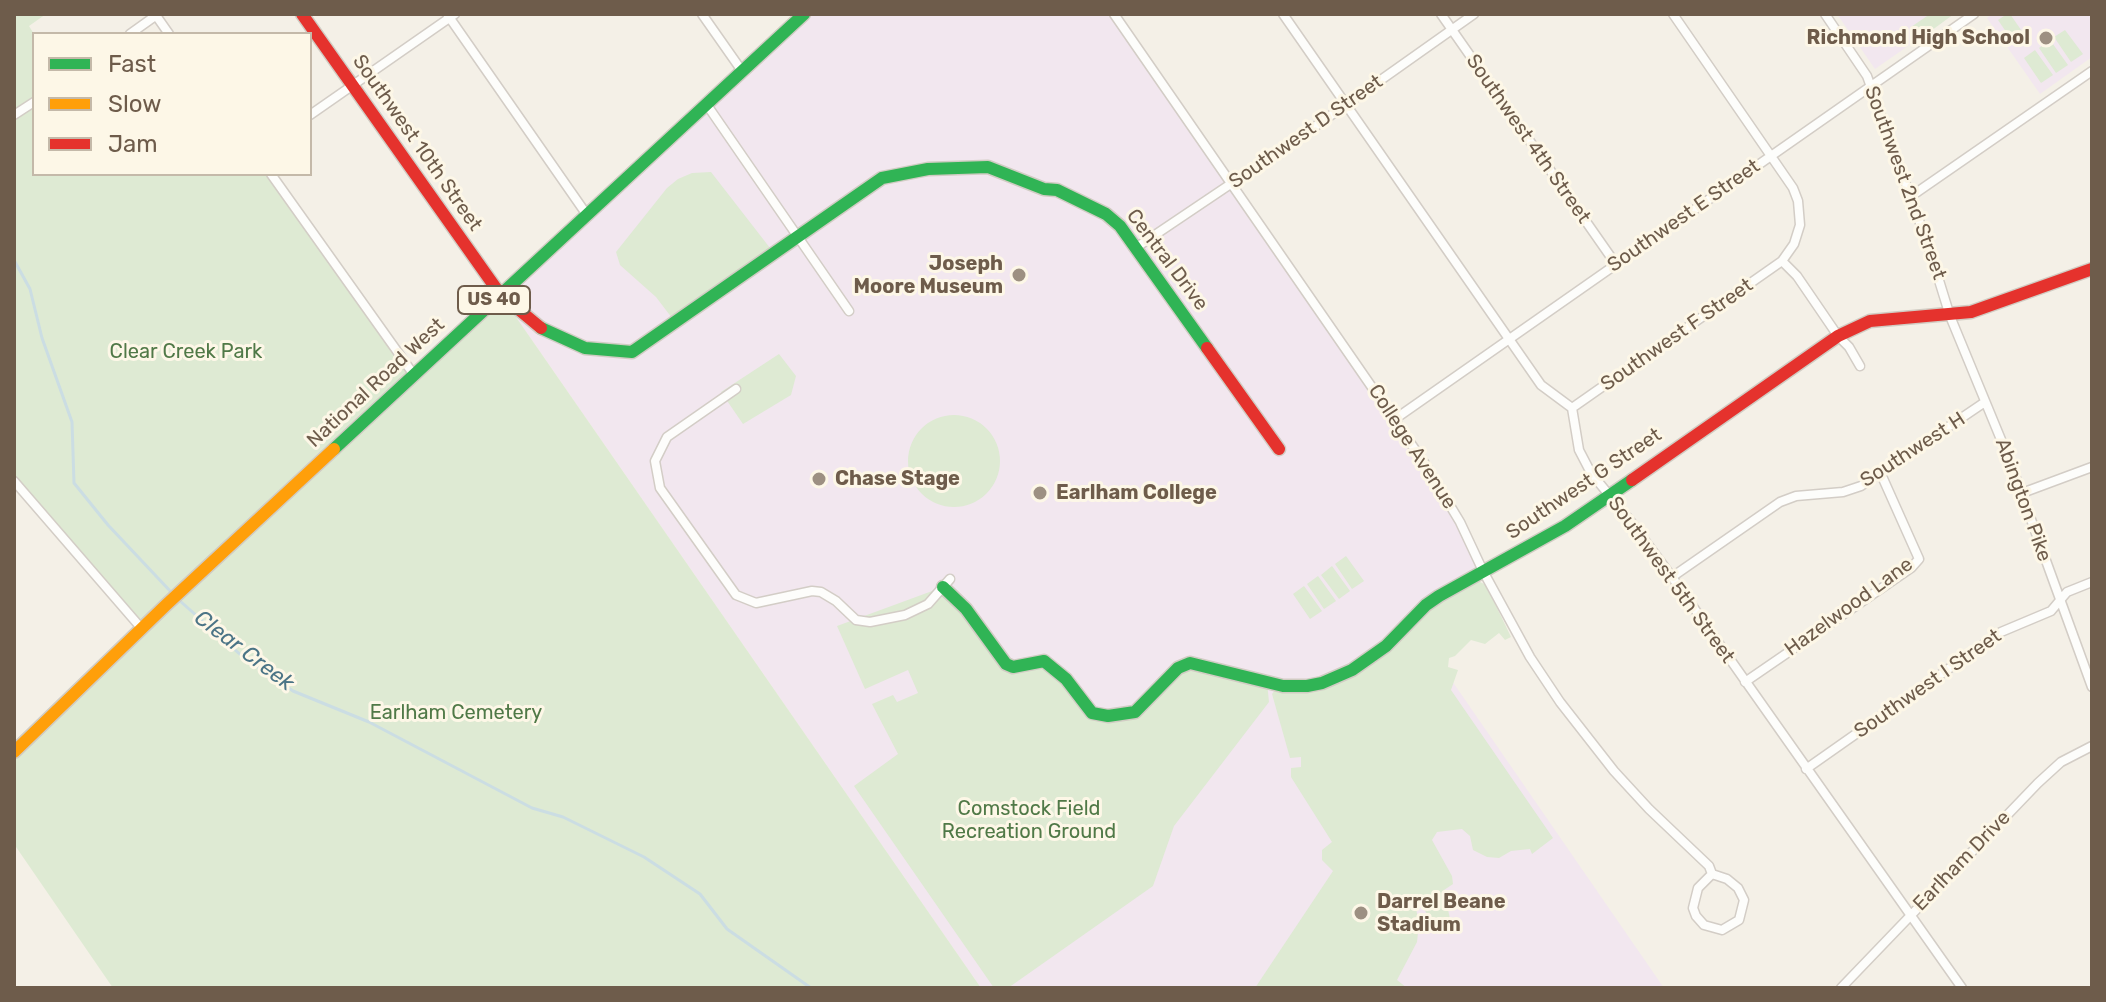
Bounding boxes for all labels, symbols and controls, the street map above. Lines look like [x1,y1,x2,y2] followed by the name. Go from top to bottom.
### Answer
[1807,26,2030,50] place label: Richmond High School
[2037,29,2055,47] marker: Richmond High School
[32,32,312,176] legend
[108,50,156,78] text: Fast
[347,50,487,236] street label: Southwest 10th Street
[1461,50,1595,228] street label: Southwest 4th Street
[1224,70,1388,194] street label: Southwest D Street
[1859,83,1951,283] street label: Southwest 2nd Street
[108,90,161,118] text: Slow
[108,130,158,158] text: Jam
[1603,154,1765,278] street label: Southwest E Street
[1121,205,1213,315] street label: Central Drive
[853,252,1003,299] place label: Joseph Moore Museum
[1010,266,1028,284] marker: Joseph Moore Museum
[1596,274,1758,396] street label: Southwest F Street
[458,286,530,314] road number: US 40
[302,313,450,453] street label: National Road West
[110,340,262,364] park label: Clear Creek Park
[1363,380,1461,514] street label: College Avenue
[1856,407,1970,493] street label: Southwest H
[1502,423,1666,545] street label: Southwest G Street
[1990,435,2056,565] street label: Abington Pike
[835,467,960,491] place label: Chase Stage
[810,470,828,488] marker: Chase Stage
[1056,481,1217,505] place label: Earlham College
[1031,484,1049,502] marker: Earlham College
[1602,492,1740,668] street label: Southwest 5th Street
[1780,552,1918,662] street label: Hazelwood Lane
[189,605,299,697] water label: Clear Creek
[1850,624,2006,744] street label: Southwest I Street
[370,701,542,725] park label: Earlham Cemetery
[942,797,1116,844] park label: Comstock Field Recreation Ground
[1908,806,2016,916] street label: Earlham Drive
[1377,890,1506,937] place label: Darrel Beane Stadium
[1352,904,1370,922] marker: Darrel Beane Stadium

